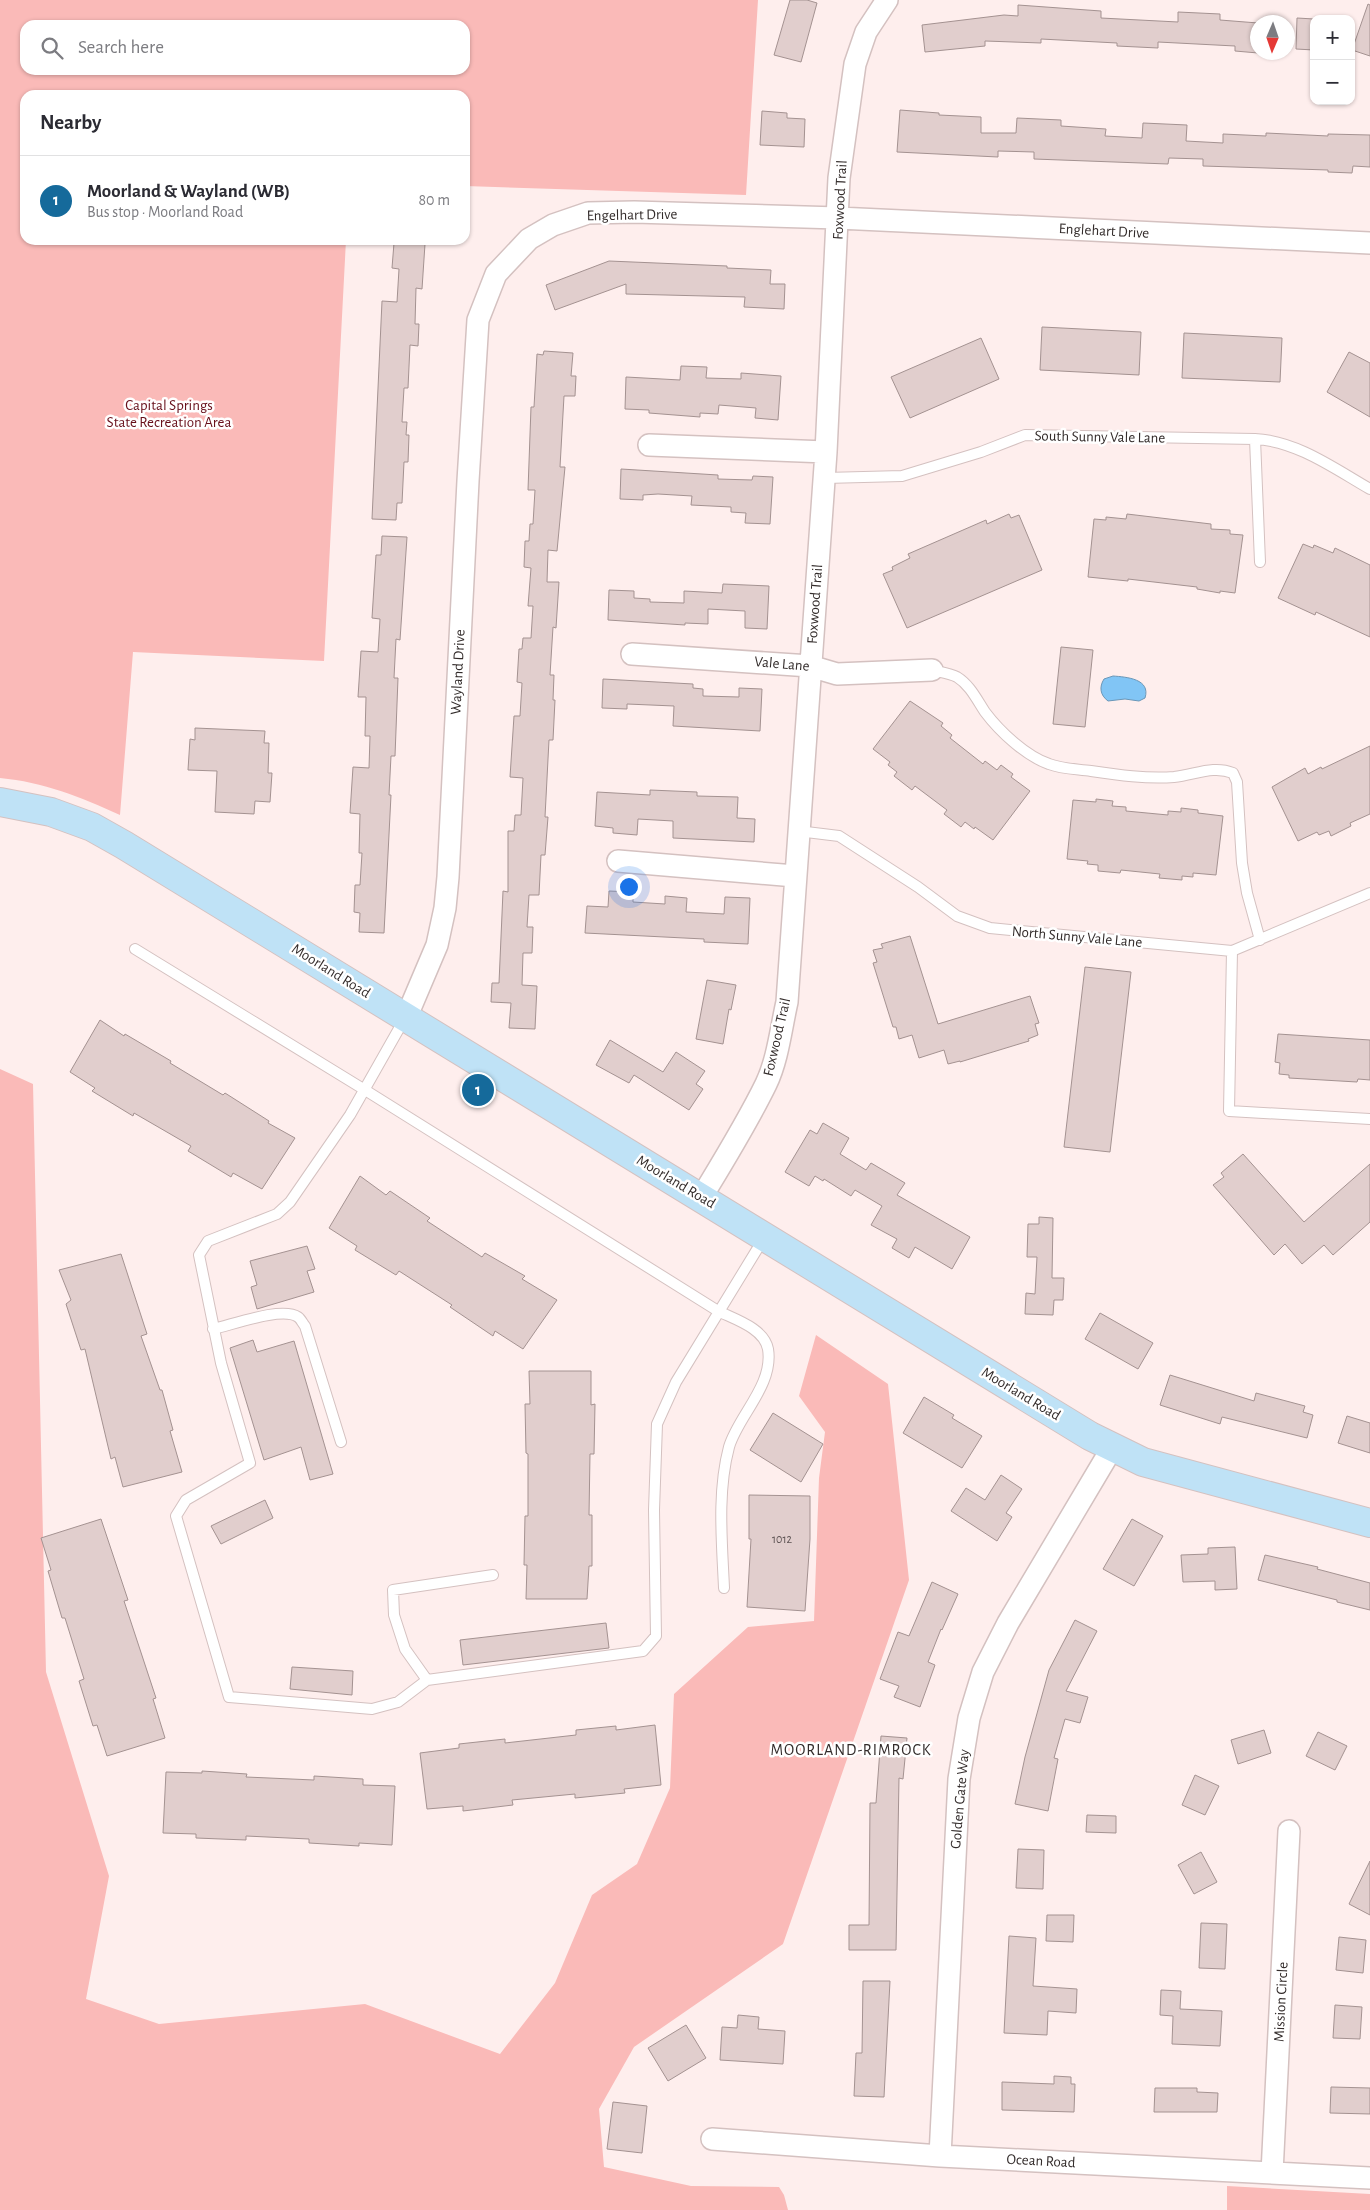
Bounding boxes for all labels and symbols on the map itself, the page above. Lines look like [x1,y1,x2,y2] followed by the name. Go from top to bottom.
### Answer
[1250,15,1295,60] north arrow
[830,160,850,240] street label: Foxwood Trail
[587,207,678,223] street label: Engelhart Drive
[1058,221,1150,241] street label: Englehart Drive
[107,398,231,430] park label: Capital Springs State Recreation Area
[1035,428,1166,446] street label: South Sunny Vale Lane
[805,564,825,644] street label: Foxwood Trail
[448,629,468,715] street label: Wayland Drive
[754,654,810,674] street label: Vale Lane
[616,874,642,900] your location
[1011,924,1143,950] street label: North Sunny Vale Lane
[289,941,373,1001] street label: Moorland Road
[761,996,793,1078] street label: Foxwood Trail
[462,1071,494,1109] pin: 1
[634,1153,718,1212] street label: Moorland Road
[979,1365,1063,1424] street label: Moorland Road
[772,1533,793,1545] house number: 1012
[770,1742,932,1758] district label: MOORLAND-RIMROCK
[948,1748,972,1850] street label: Golden Gate Way
[1271,1961,1291,2042] street label: Mission Circle
[1006,2152,1076,2170] street label: Ocean Road

